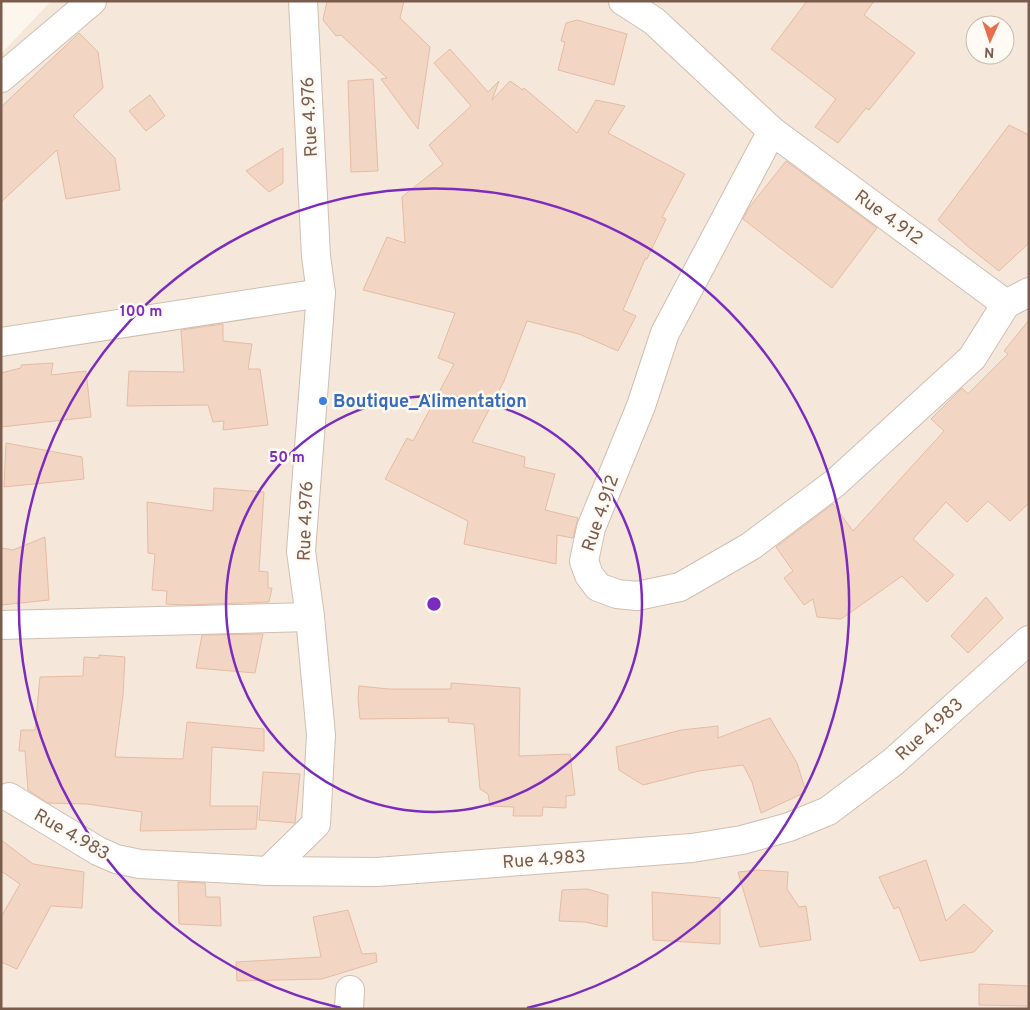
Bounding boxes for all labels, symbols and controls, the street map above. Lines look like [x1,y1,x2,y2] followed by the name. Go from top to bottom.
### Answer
[965,15,1015,65] north arrow
[984,43,995,60] text: N
[297,76,324,158] street label: Rue 4.976
[849,186,927,251] street label: Rue 4.912
[120,303,162,322] text: 100 m
[333,391,527,414] place label: Boutique_Alimentation
[317,395,329,407] marker: Boutique_Alimentation
[269,449,305,468] text: 50 m
[578,472,625,555] street label: Rue 4.912
[294,481,319,562] street label: Rue 4.976
[425,595,443,613] centre of rings
[891,694,969,767] street label: Rue 4.983
[29,804,113,866] street label: Rue 4.983
[502,846,587,875] street label: Rue 4.983

